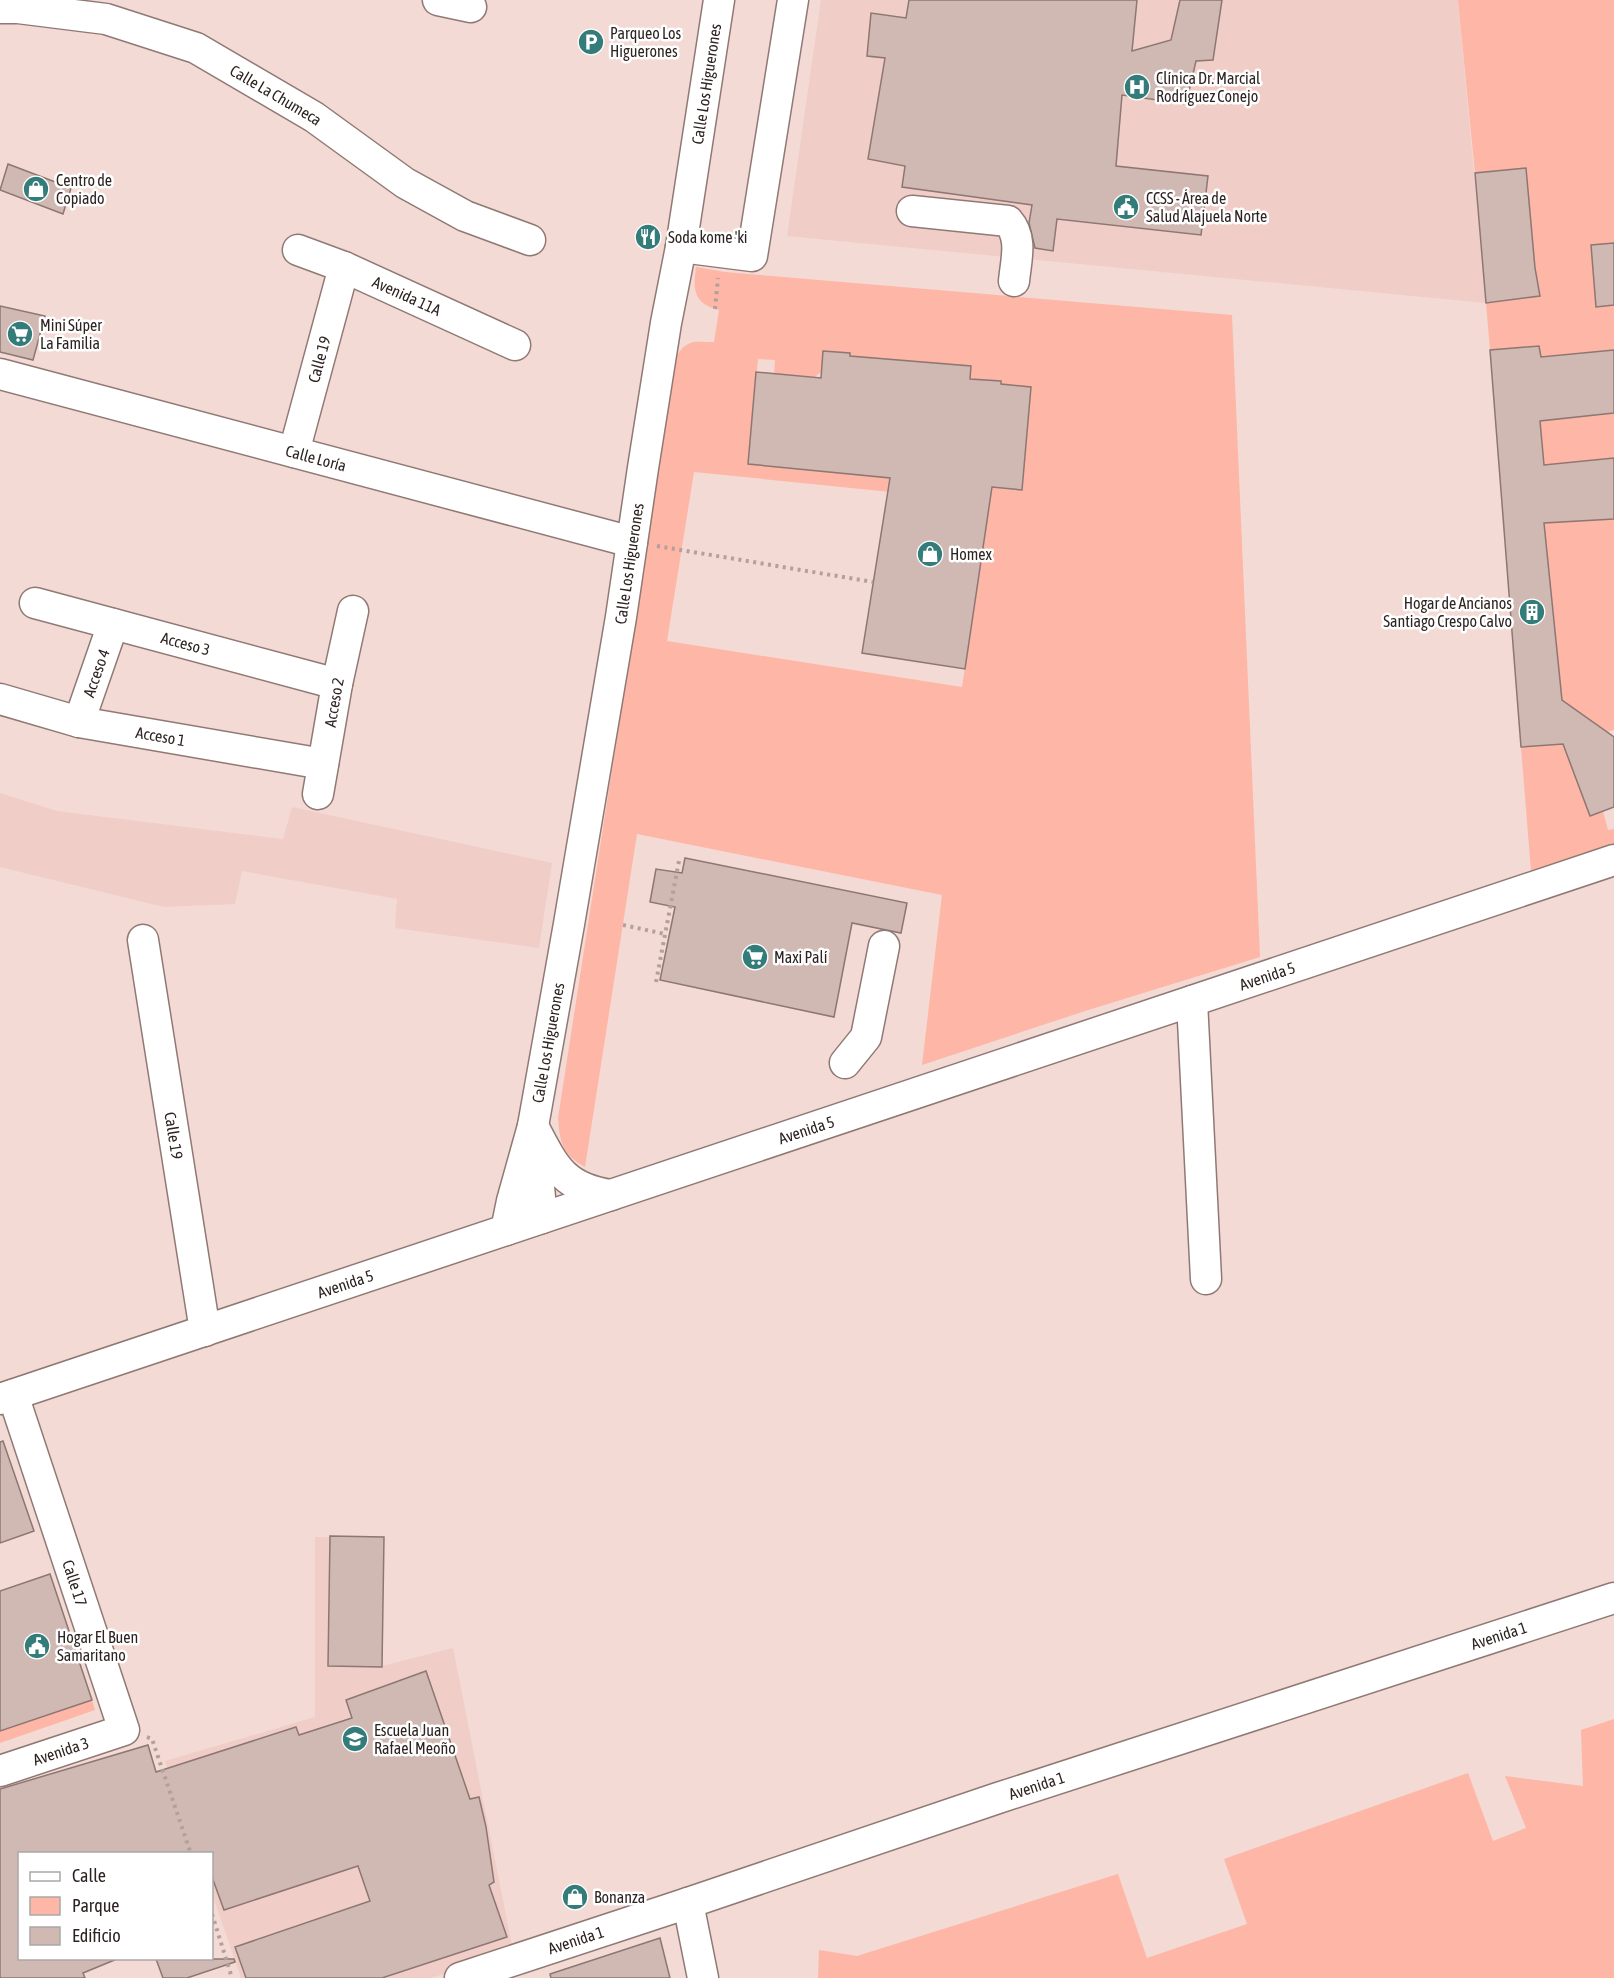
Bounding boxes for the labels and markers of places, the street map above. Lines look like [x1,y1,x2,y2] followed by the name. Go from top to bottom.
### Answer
[610,24,682,61] place label: Parqueo Los Higuerones
[576,27,606,57] parking icon: Parqueo Los Higuerones
[1156,69,1261,106] place label: Clínica Dr. Marcial Rodríguez Conejo
[1122,72,1152,102] hospital icon: Clínica Dr. Marcial Rodríguez Conejo
[56,171,112,208] place label: Centro de Copiado
[21,174,51,204] shop icon: Centro de Copiado
[1146,189,1267,226] place label: CCSS - Área de Salud Alajuela Norte
[1111,192,1141,222] public building icon: CCSS - Área de Salud Alajuela Norte
[633,222,663,252] restaurant icon: Soda kome 'ki
[668,228,748,246] place label: Soda kome 'ki
[40,316,102,352] place label: Mini Súper La Familia
[5,319,35,349] supermarket icon: Mini Súper La Familia
[915,539,945,569] shop icon: Homex
[950,545,992,563] place label: Homex
[1383,594,1512,631] place label: Hogar de Ancianos Santiago Crespo Calvo
[1517,597,1547,627] building icon: Hogar de Ancianos Santiago Crespo Calvo
[740,942,770,972] supermarket icon: Maxi Palí
[774,948,828,966] place label: Maxi Palí
[57,1628,138,1664] place label: Hogar El Buen Samaritano
[22,1631,52,1661] public building icon: Hogar El Buen Samaritano
[374,1721,456,1757] place label: Escuela Juan Rafael Meoño
[340,1724,370,1754] school or university icon: Escuela Juan Rafael Meoño
[560,1882,590,1912] shop icon: Bonanza
[594,1888,645,1906] place label: Bonanza

